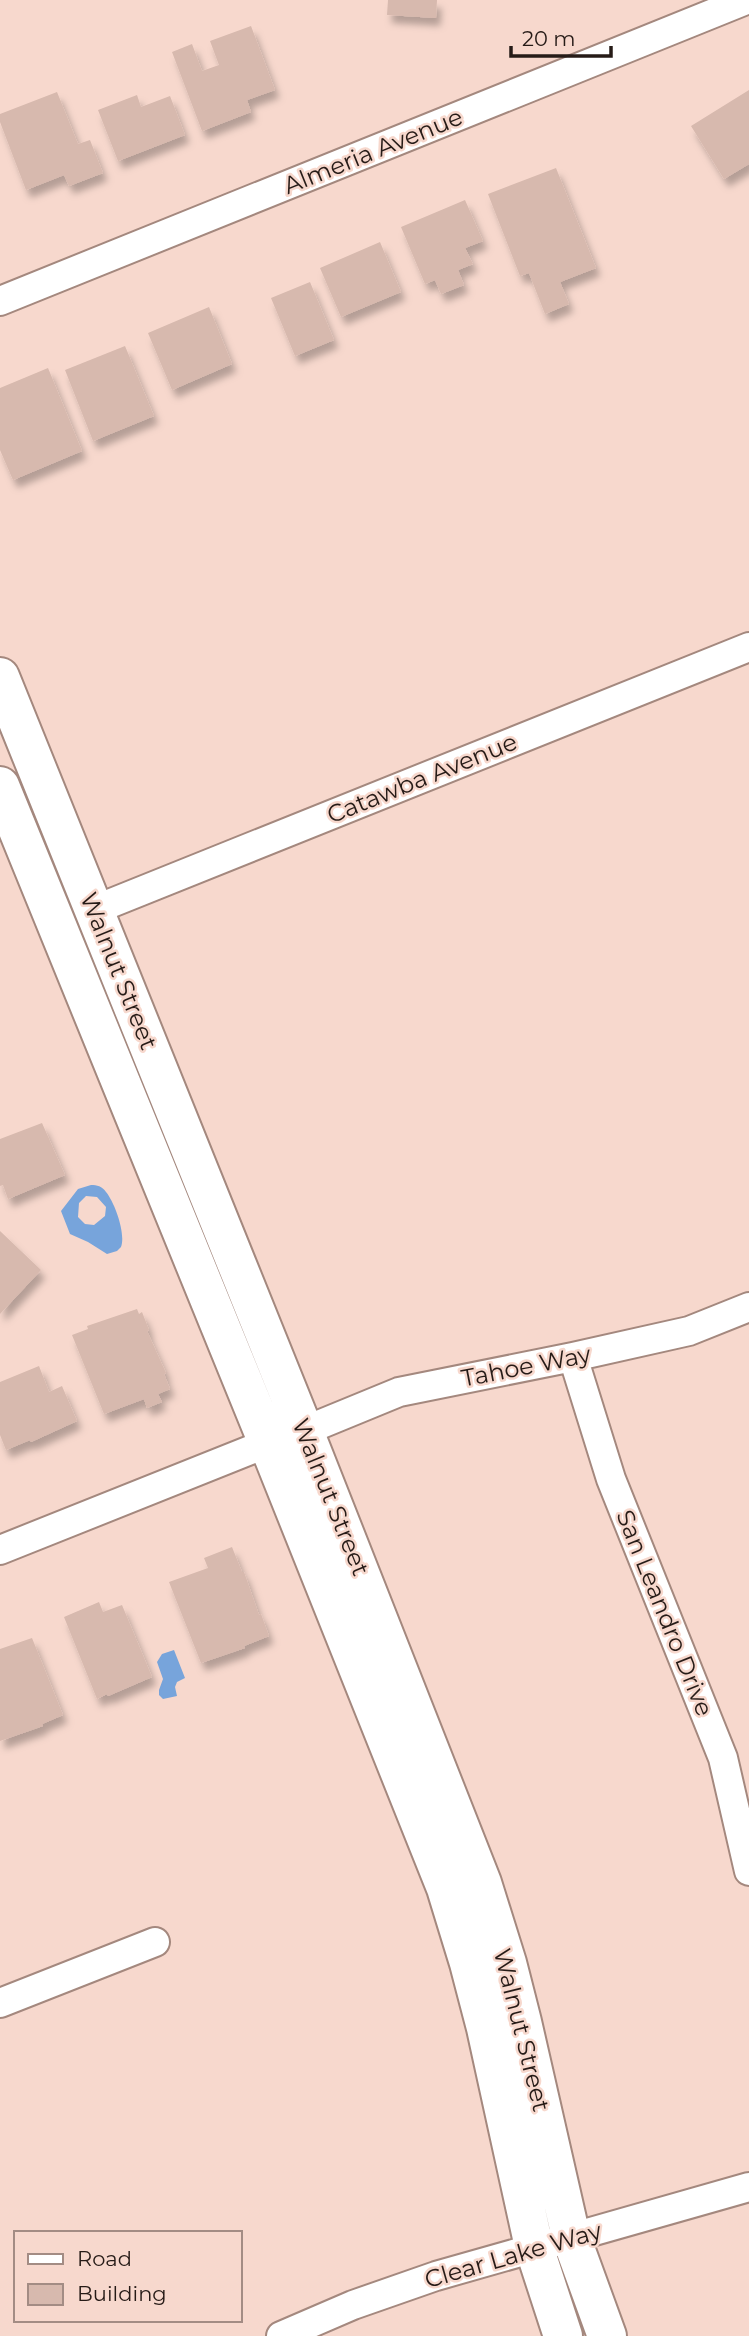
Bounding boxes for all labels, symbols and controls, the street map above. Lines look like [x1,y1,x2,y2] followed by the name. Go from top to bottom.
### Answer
[511,14,611,58] scale bar
[522,26,576,51] text: 20 m
[279,102,467,200] street label: Almeria Avenue
[323,727,521,829] street label: Catawba Avenue
[74,888,164,1054] street label: Walnut Street
[459,1339,593,1393] street label: Tahoe Way
[286,1414,376,1580] street label: Walnut Street
[610,1506,720,1720] street label: San Leandro Drive
[488,1946,556,2115] street label: Walnut Street
[421,2216,605,2294] street label: Clear Lake Way
[14,2231,242,2322] legend
[77,2246,132,2271] text: Road
[77,2281,167,2306] text: Building

